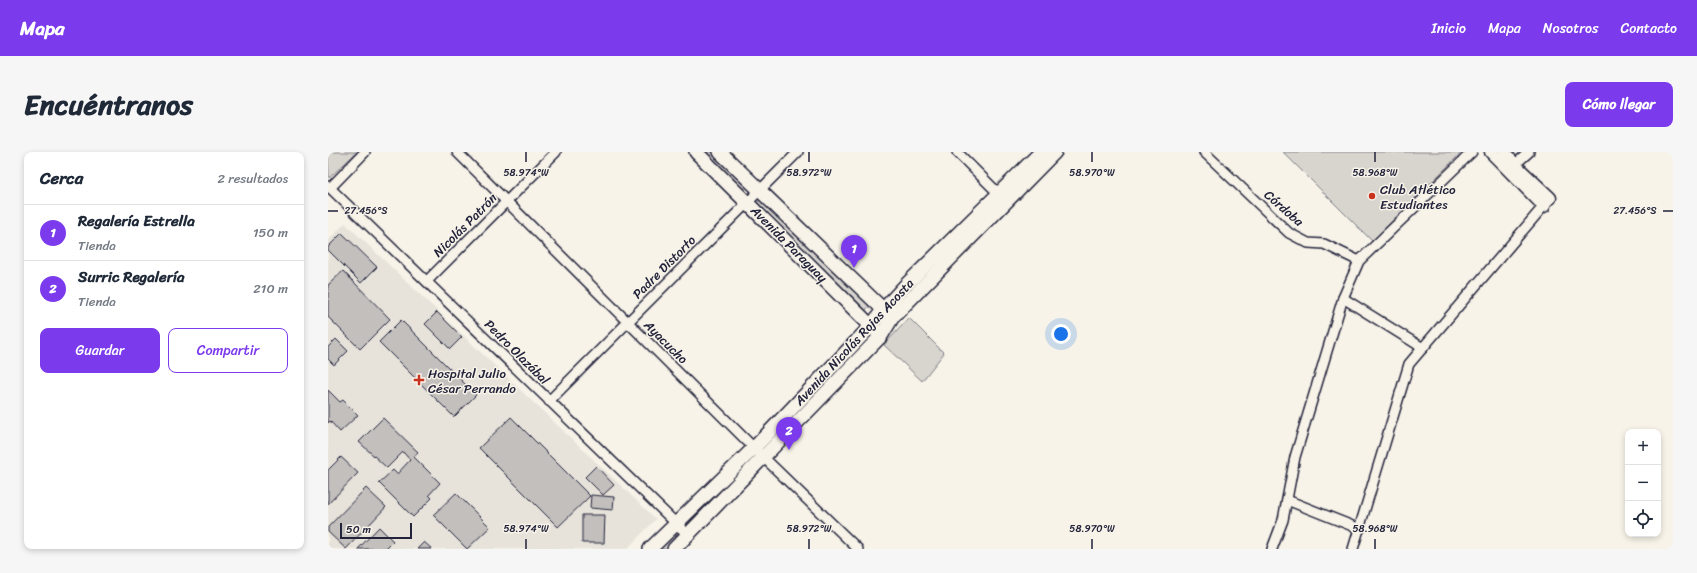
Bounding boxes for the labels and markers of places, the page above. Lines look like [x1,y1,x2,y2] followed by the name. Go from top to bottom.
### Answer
[1380,178,1456,216] place label: Club Atlético Estudiantes
[1367,191,1377,201] marker: Club Atlético Estudiantes
[841,235,867,268] pin: 1
[428,362,516,400] place label: Hospital Julio César Perrando
[413,374,425,386] marker: Hospital Julio César Perrando
[776,417,802,450] pin: 2

